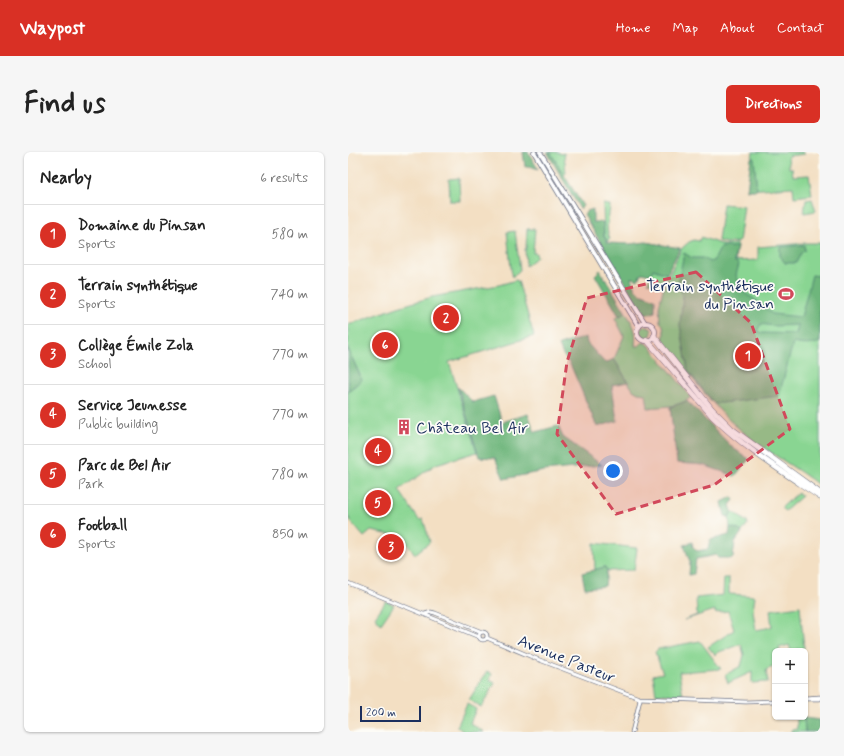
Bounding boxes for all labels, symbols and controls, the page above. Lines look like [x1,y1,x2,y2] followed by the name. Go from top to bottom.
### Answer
[20,16,85,41] text: Waypost
[616,19,650,37] text: Home
[672,19,698,37] text: Map
[720,19,755,37] text: About
[777,19,824,37] text: Contact
[726,85,820,123] button: Directions
[24,86,105,123] text: Find us
[40,167,92,189] text: Nearby
[260,170,308,187] text: 6 results
[78,216,206,236] text: Domaine du Pinsan
[50,226,56,243] text: 1
[271,226,308,243] text: 580 m
[78,236,116,253] text: Sports
[78,276,198,296] text: Terrain synthétique
[646,276,774,315] place label: Terrain synthétique du Pinsan
[777,285,795,303] sports icon: Terrain synthétique du Pinsan
[50,286,56,303] text: 2
[271,286,308,303] text: 740 m
[78,296,116,313] text: Sports
[433,303,459,333] pin: 2
[372,330,398,360] pin: 6
[78,336,194,356] text: Collège Émile Zola
[735,341,761,371] pin: 1
[50,346,56,363] text: 3
[272,346,308,363] text: 770 m
[78,356,112,373] text: School
[78,396,187,416] text: Service Jeunesse
[49,406,57,423] text: 4
[272,406,308,423] text: 770 m
[78,416,158,433] text: Public building
[395,418,413,436] building icon: Château Bel Air
[416,418,529,439] place label: Château Bel Air
[365,436,391,466] pin: 4
[78,456,171,476] text: Parc de Bel Air
[603,461,623,481] your location
[49,466,57,483] text: 5
[271,466,308,483] text: 780 m
[78,476,104,493] text: Park
[365,488,391,518] pin: 5
[78,516,127,536] text: Football
[50,526,56,543] text: 6
[272,526,308,543] text: 850 m
[378,532,404,562] pin: 3
[78,536,116,553] text: Sports
[514,630,619,689] street label: Avenue Pasteur
[772,648,808,720] map controls
[772,648,808,684] button: +
[772,684,808,720] button: −
[360,704,421,723] scale bar
[366,706,396,720] text: 200 m

